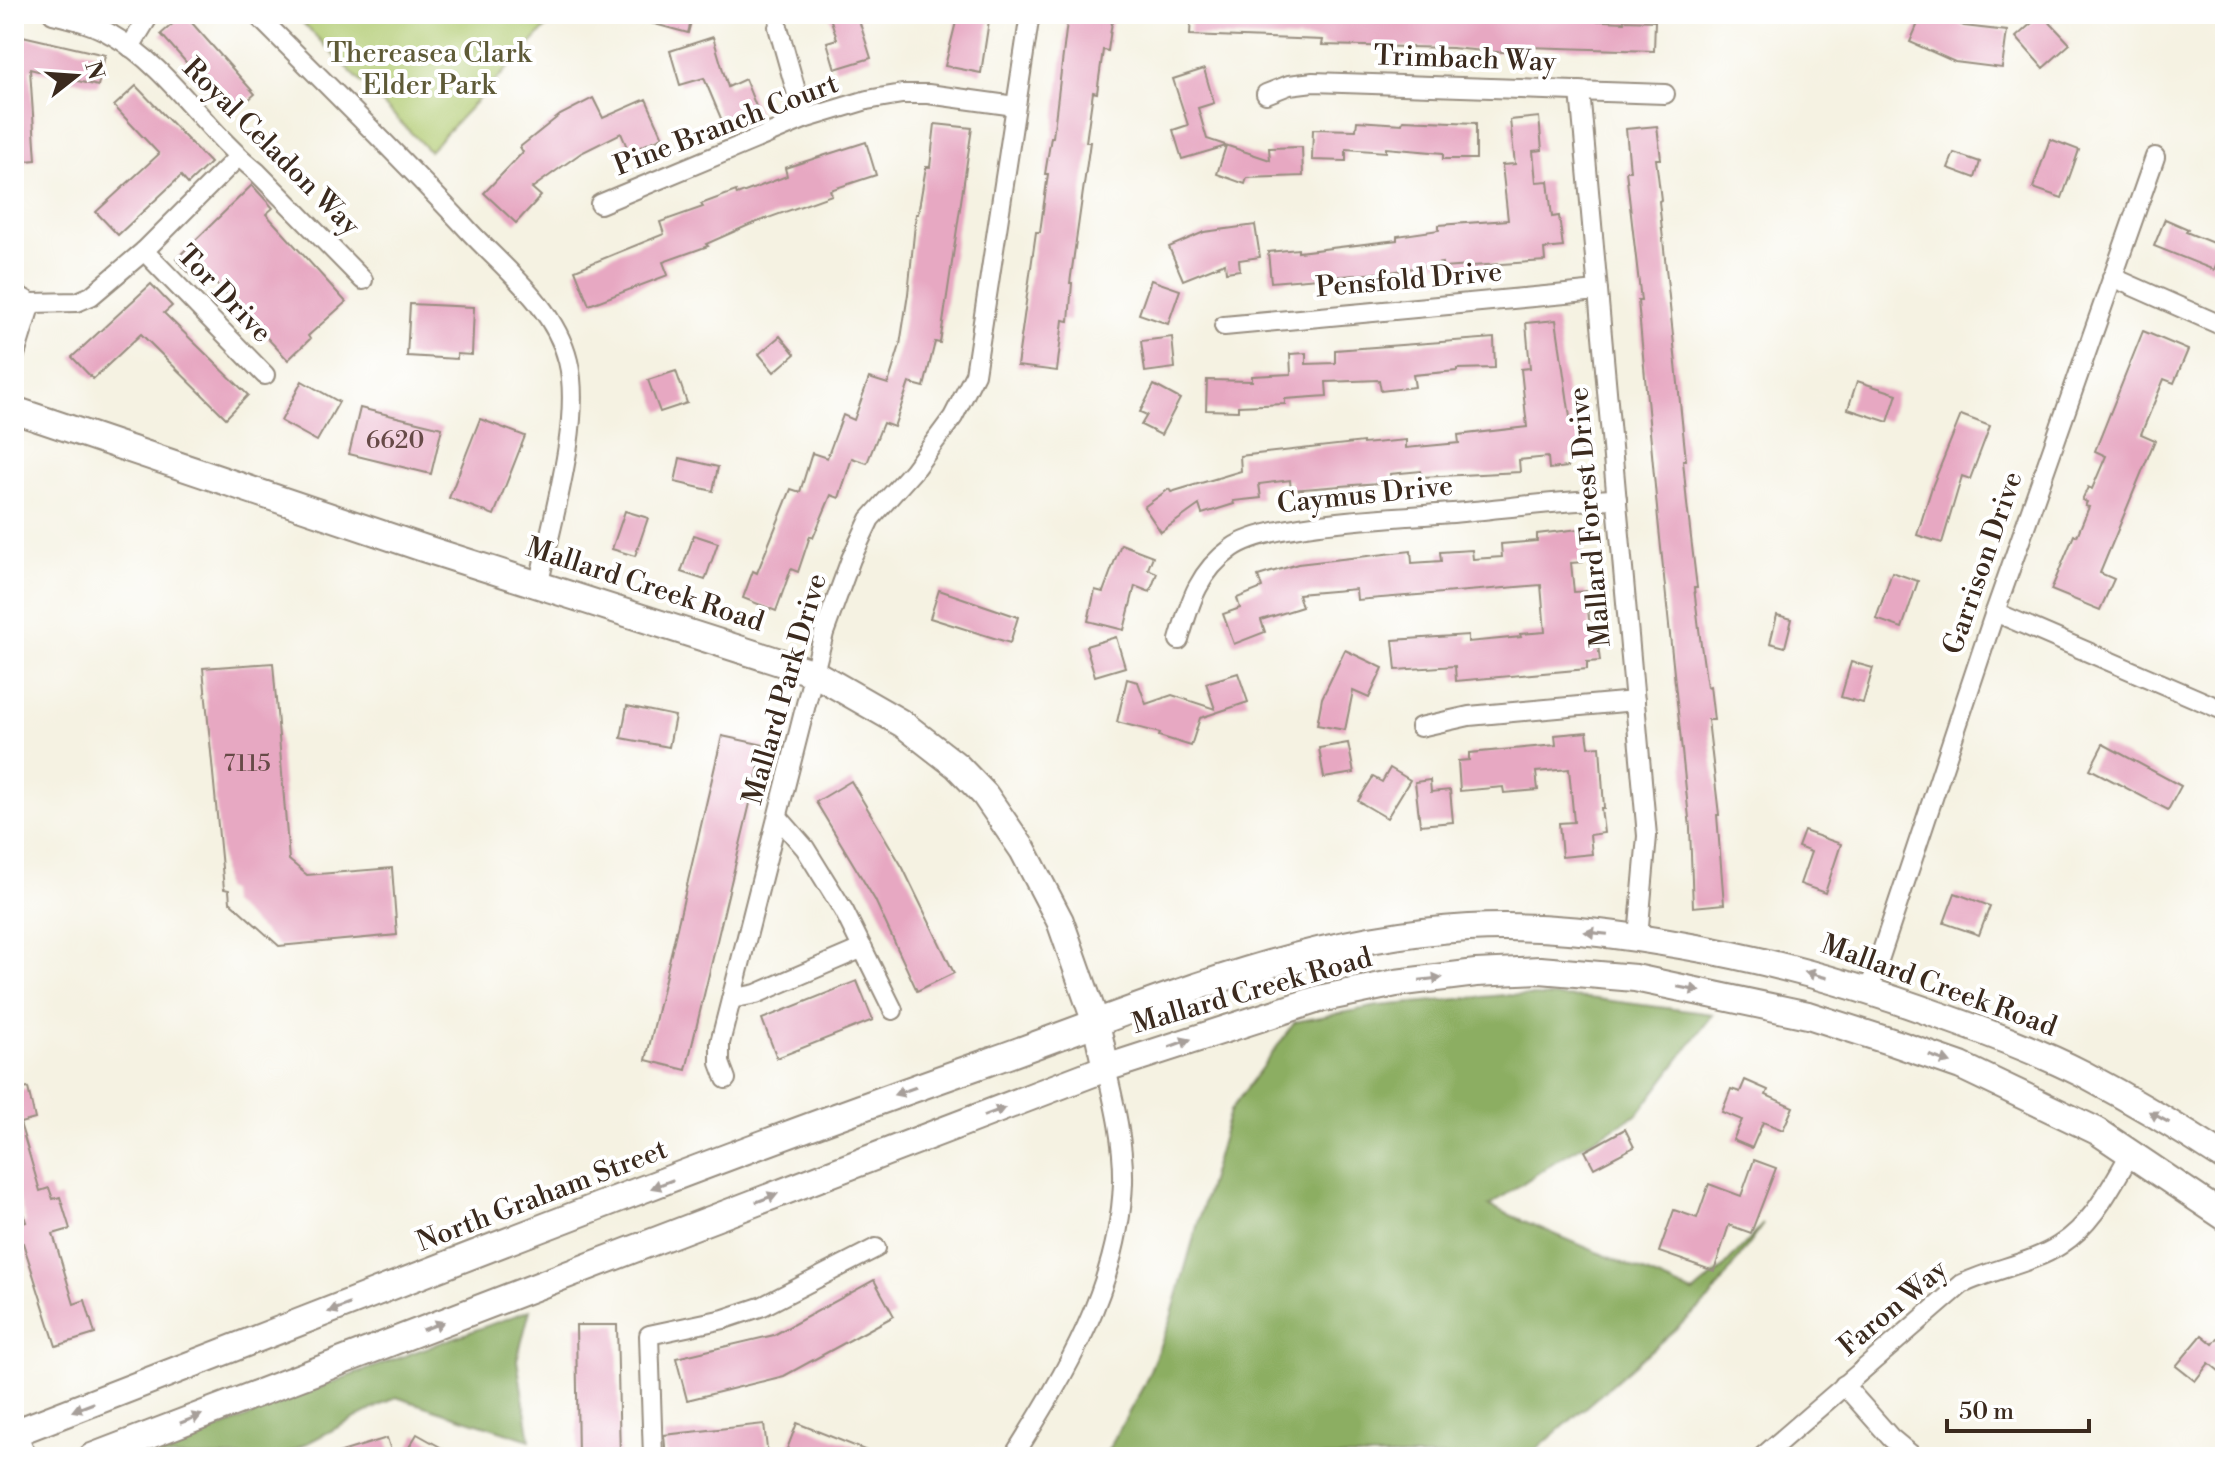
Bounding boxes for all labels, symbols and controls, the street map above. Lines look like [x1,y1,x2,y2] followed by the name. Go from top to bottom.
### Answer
[36,36,116,116] north arrow
[327,36,533,103] park label: Thereasea Clark Elder Park
[1373,38,1557,80] street label: Trimbach Way
[175,51,367,243] street label: Royal Celadon Way
[78,58,109,83] text: N
[609,66,843,184] street label: Pine Branch Court
[169,238,279,350] street label: Tor Drive
[1314,254,1504,306] street label: Pensfold Drive
[1561,386,1619,648] street label: Mallard Forest Drive
[366,426,424,456] house number: 6620
[1935,467,2031,659] street label: Garrison Drive
[1275,468,1455,522] street label: Caymus Drive
[522,530,768,640] street label: Mallard Creek Road
[735,570,835,808] street label: Mallard Park Drive
[223,749,271,779] house number: 7115
[1583,926,1608,939] one-way arrow
[1817,927,2062,1045] street label: Mallard Creek Road
[1128,940,1376,1042] street label: Mallard Creek Road
[1804,968,1828,981] one-way arrow
[1419,972,1444,985] one-way arrow
[1677,983,1702,996] one-way arrow
[1168,1037,1192,1049] one-way arrow
[1928,1053,1952,1065] one-way arrow
[893,1086,917,1098] one-way arrow
[982,1105,1006,1118] one-way arrow
[2148,1110,2170,1124] one-way arrow
[412,1132,672,1260] street label: North Graham Street
[650,1178,674,1191] one-way arrow
[755,1191,779,1204] one-way arrow
[1831,1252,1955,1364] street label: Faron Way
[327,1302,351,1315] one-way arrow
[422,1319,446,1332] one-way arrow
[1947,1383,2089,1433] scale bar
[1959,1397,2014,1427] text: 50 m
[71,1401,95,1414] one-way arrow
[179,1412,203,1425] one-way arrow

